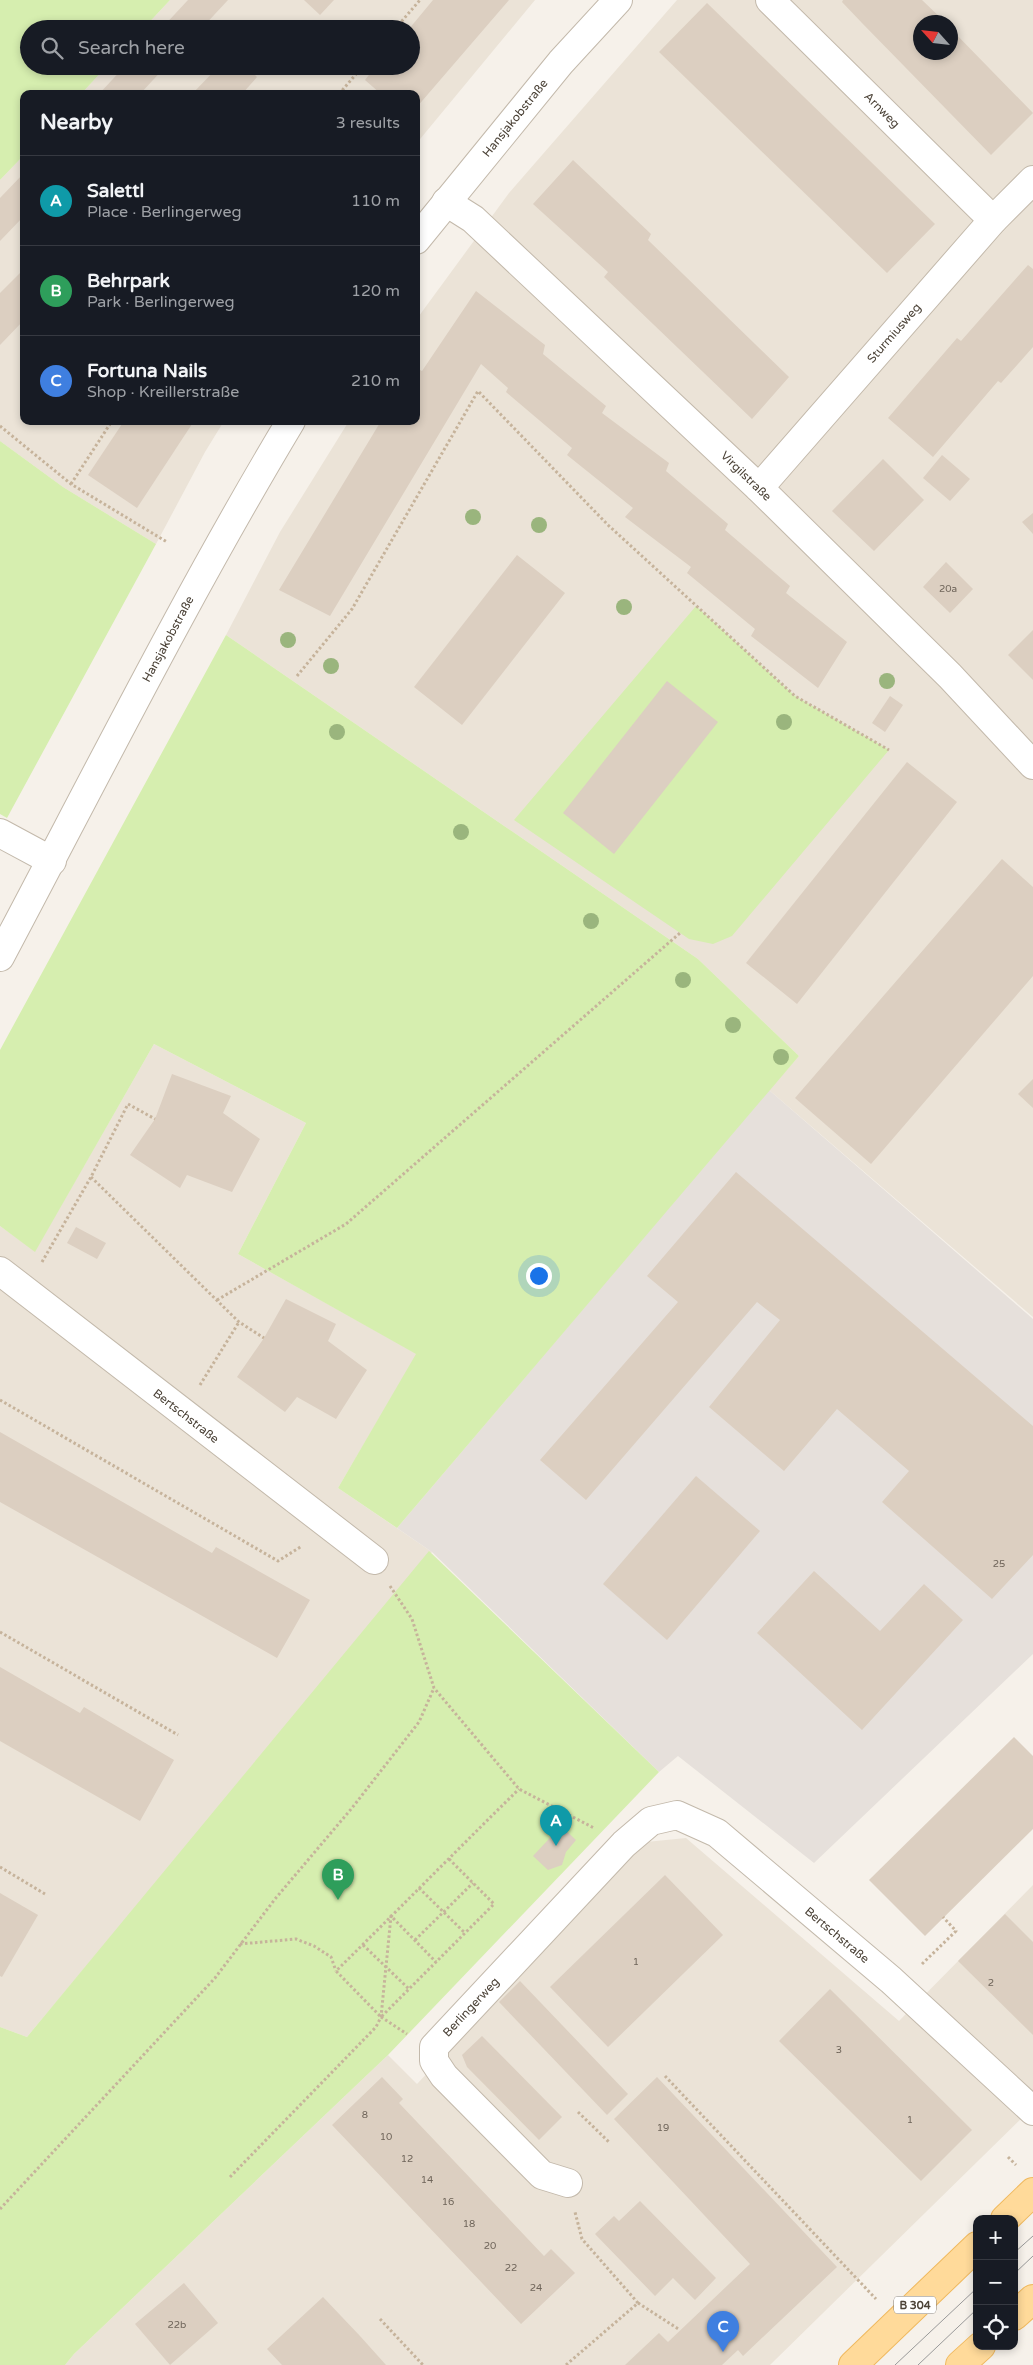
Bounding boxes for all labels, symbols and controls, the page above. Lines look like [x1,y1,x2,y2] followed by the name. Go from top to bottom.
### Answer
[913,15,958,60] north arrow
[20,20,420,75] search box
[38,34,66,62] icon: search
[78,37,185,59] text: Search here
[479,76,551,160] street label: Hansjakobstraße
[861,89,903,131] street label: Arnweg
[40,110,113,135] text: Nearby
[336,113,400,133] text: 3 results
[87,180,144,202] text: Salettl
[50,191,62,211] text: A
[351,191,400,211] text: 110 m
[87,202,242,222] text: Place · Berlingerweg
[87,270,170,292] text: Behrpark
[50,281,62,301] text: B
[351,281,400,301] text: 120 m
[87,292,235,312] text: Park · Berlingerweg
[864,300,924,366] street label: Sturmiusweg
[87,360,207,382] text: Fortuna Nails
[50,371,62,391] text: C
[351,371,400,391] text: 210 m
[87,382,239,402] text: Shop · Kreillerstraße
[718,448,774,504] street label: Virgilstraße
[939,583,957,595] house number: 20a
[139,593,197,685] street label: Hansjakobstraße
[526,1263,552,1289] your location
[150,1386,222,1446] street label: Bertschstraße
[993,1558,1005,1570] house number: 25
[540,1805,572,1846] pin: A
[322,1859,354,1900] pin: B
[802,1904,872,1966] street label: Bertschstraße
[633,1956,639,1968] house number: 1
[440,1975,502,2039] street label: Berlingerweg
[988,1977,994,1989] house number: 2
[836,2044,842,2056] house number: 3
[362,2109,368,2121] house number: 8
[907,2114,913,2126] house number: 1
[657,2122,669,2134] house number: 19
[380,2131,392,2143] house number: 10
[401,2153,413,2165] house number: 12
[421,2174,433,2186] house number: 14
[442,2196,454,2208] house number: 16
[973,2215,1018,2350] map controls
[973,2215,1018,2260] button: +
[463,2218,475,2230] house number: 18
[484,2240,496,2252] house number: 20
[973,2260,1018,2305] button: −
[505,2262,517,2274] house number: 22
[530,2282,542,2294] house number: 24
[894,2296,936,2314] road number: B 304
[973,2305,1018,2350] button: locate
[707,2311,739,2352] pin: C
[168,2319,186,2331] house number: 22b

